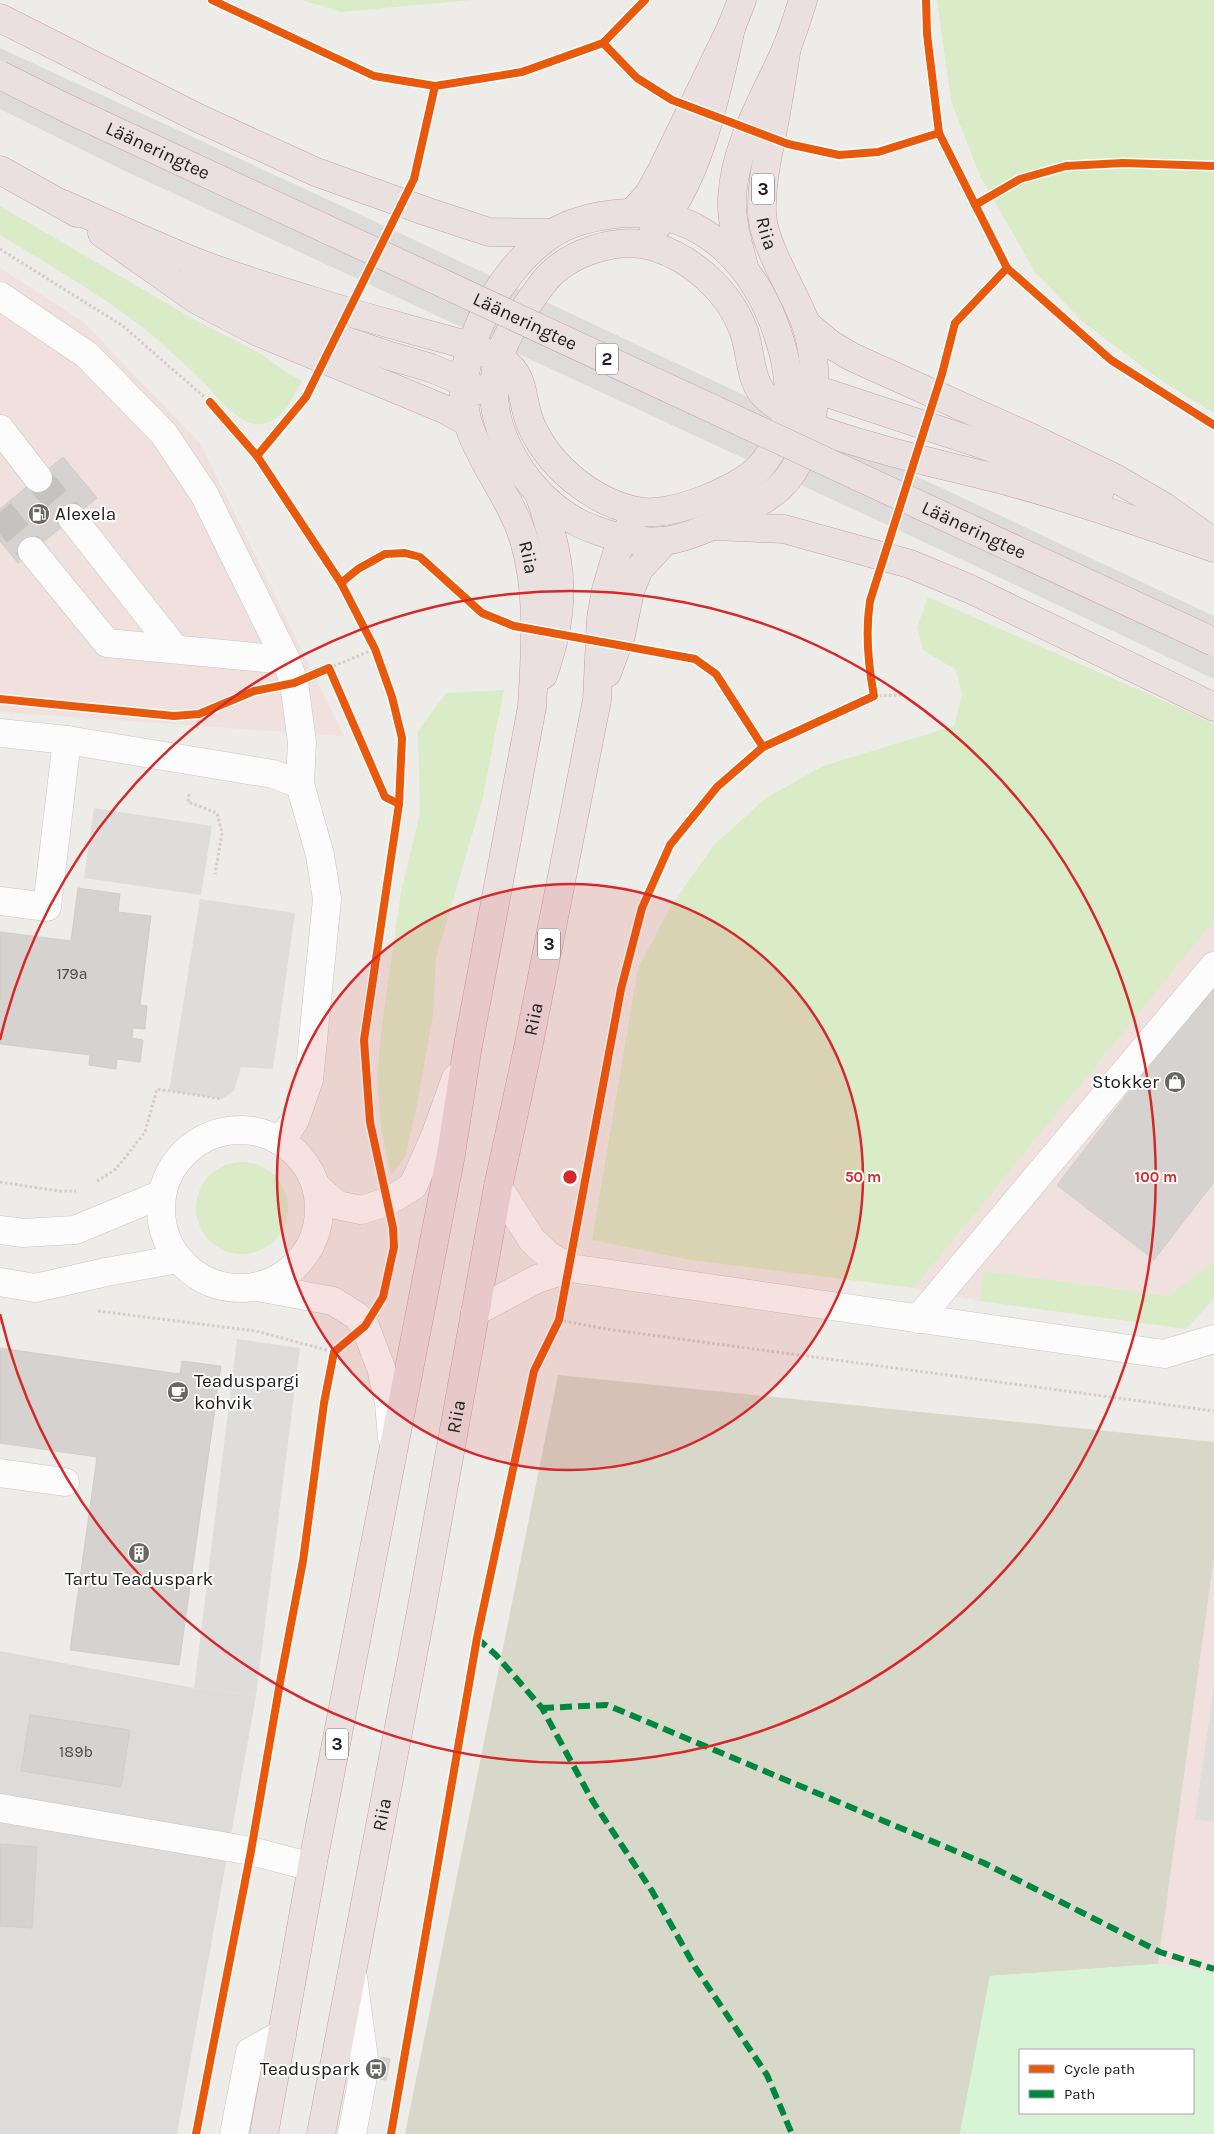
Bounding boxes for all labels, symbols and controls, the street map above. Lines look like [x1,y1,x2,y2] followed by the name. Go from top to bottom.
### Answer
[102,117,213,184] street label: Lääneringtee
[752,173,774,204] road number: 3
[751,215,782,253] street label: Riia
[469,288,581,355] street label: Lääneringtee
[596,344,618,374] road number: 2
[918,497,1029,564] street label: Lääneringtee
[27,502,51,526] fuel station icon: Alexela
[55,503,116,525] place label: Alexela
[514,538,542,576] street label: Riia
[538,929,560,960] road number: 3
[57,964,87,983] house number: 179a
[520,1001,548,1038] street label: Riia
[1163,1070,1187,1094] shop icon: Stokker
[1092,1071,1159,1093] place label: Stokker
[561,1168,579,1186] centre of rings
[845,1168,881,1186] text: 50 m
[1135,1168,1177,1186] text: 100 m
[194,1370,300,1414] place label: Teaduspargi kohvik
[166,1380,190,1404] cafe icon: Teaduspargi kohvik
[443,1398,470,1435] street label: Riia
[127,1541,151,1565] building icon: Tartu Teaduspark
[65,1568,214,1590] place label: Tartu Teaduspark
[326,1728,348,1760] road number: 3
[59,1742,93,1761] house number: 189b
[368,1796,396,1833] street label: Riia
[1019,2049,1194,2114] legend
[364,2057,388,2081] bus stop icon: Teaduspark
[260,2058,360,2080] place label: Teaduspark
[1064,2060,1135,2078] text: Cycle path
[1064,2085,1095,2103] text: Path

